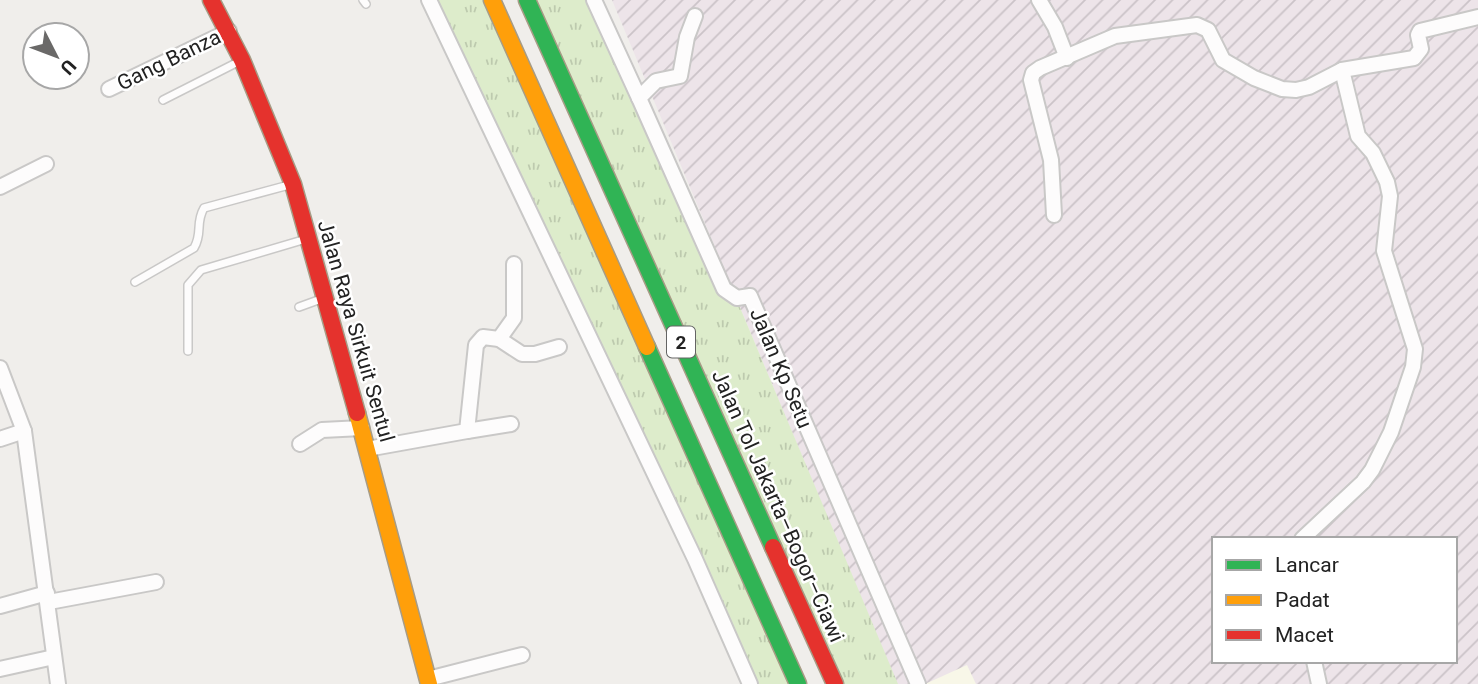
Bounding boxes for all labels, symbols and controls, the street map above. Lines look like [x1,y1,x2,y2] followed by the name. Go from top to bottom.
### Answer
[21,21,91,91] north arrow
[113,25,225,95] street label: Gang Banza
[56,55,81,79] text: U
[313,217,399,445] street label: Jalan Raya Sirkuit Sentul
[745,304,817,432] street label: Jalan Kp Setu
[667,326,695,358] road number: 2
[707,366,849,646] street label: Jalan Tol Jakarta–Bogor–Ciawi
[1212,537,1457,663] legend
[1275,553,1339,577] text: Lancar
[1275,588,1330,612] text: Padat
[1275,623,1334,647] text: Macet

